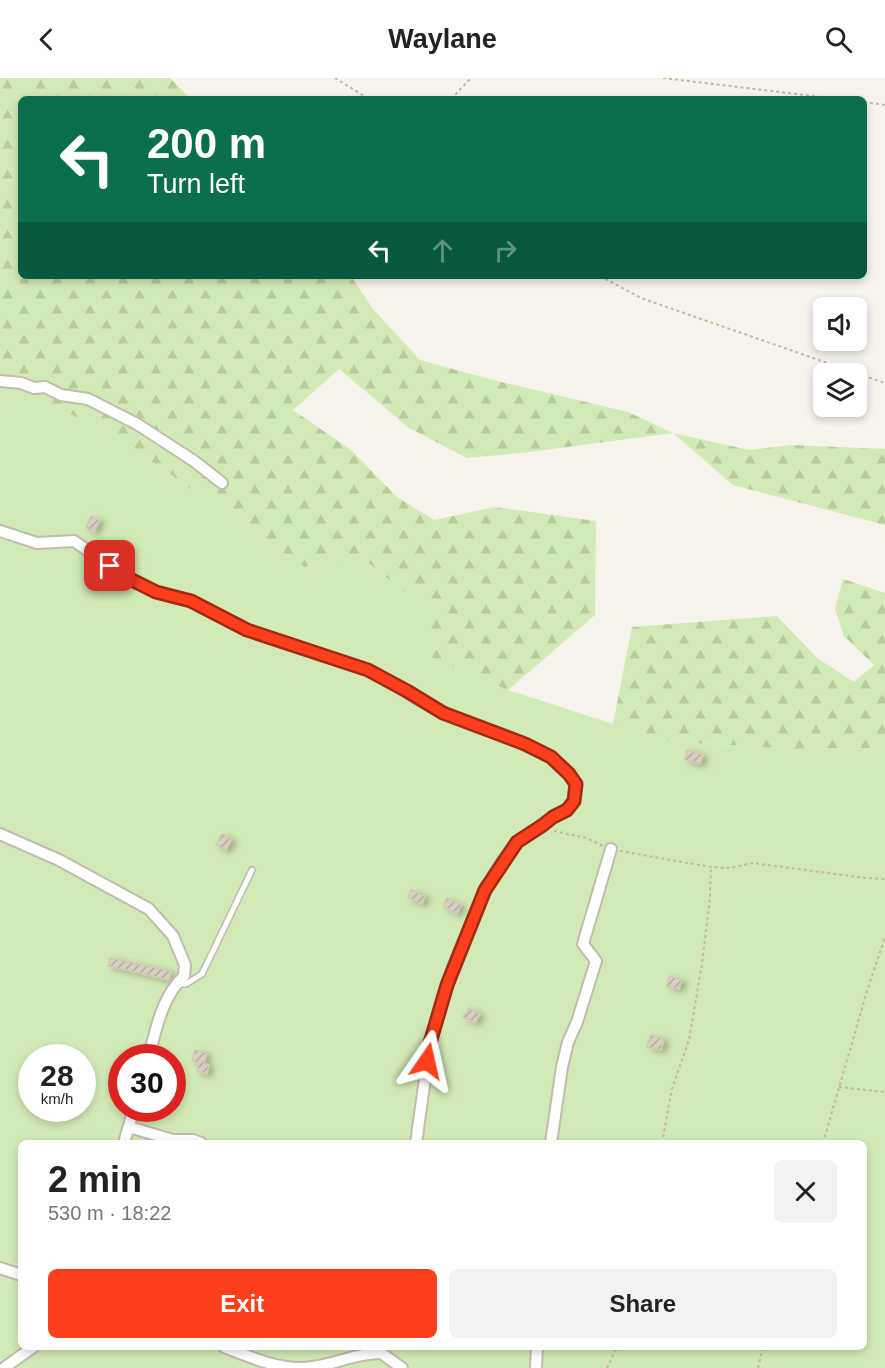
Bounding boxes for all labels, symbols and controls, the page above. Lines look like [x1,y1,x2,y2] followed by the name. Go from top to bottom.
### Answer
[30,23,63,56] icon: back
[822,23,855,56] icon: search
[388,24,497,54] text: Waylane
[48,120,126,198] icon: left
[147,120,266,167] text: 200 m
[147,169,245,199] text: Turn left
[363,234,396,267] icon: left
[426,234,459,267] icon: ahead
[489,234,522,267] icon: right
[813,297,867,417] map controls
[813,297,867,351] button: sound
[813,363,867,417] button: layers
[84,540,135,591] pin
[93,549,126,582] icon: arrive
[395,1029,459,1093] position arrow
[108,1044,186,1122] speed limit sign: 30
[40,1059,74,1092] text: 28
[41,1090,73,1107] text: km/h
[48,1159,142,1200] text: 2 min
[774,1160,837,1223] button: close
[48,1202,171,1224] text: 530 m · 18:22
[48,1269,437,1338] button: Exit
[449,1269,837,1338] button: Share

